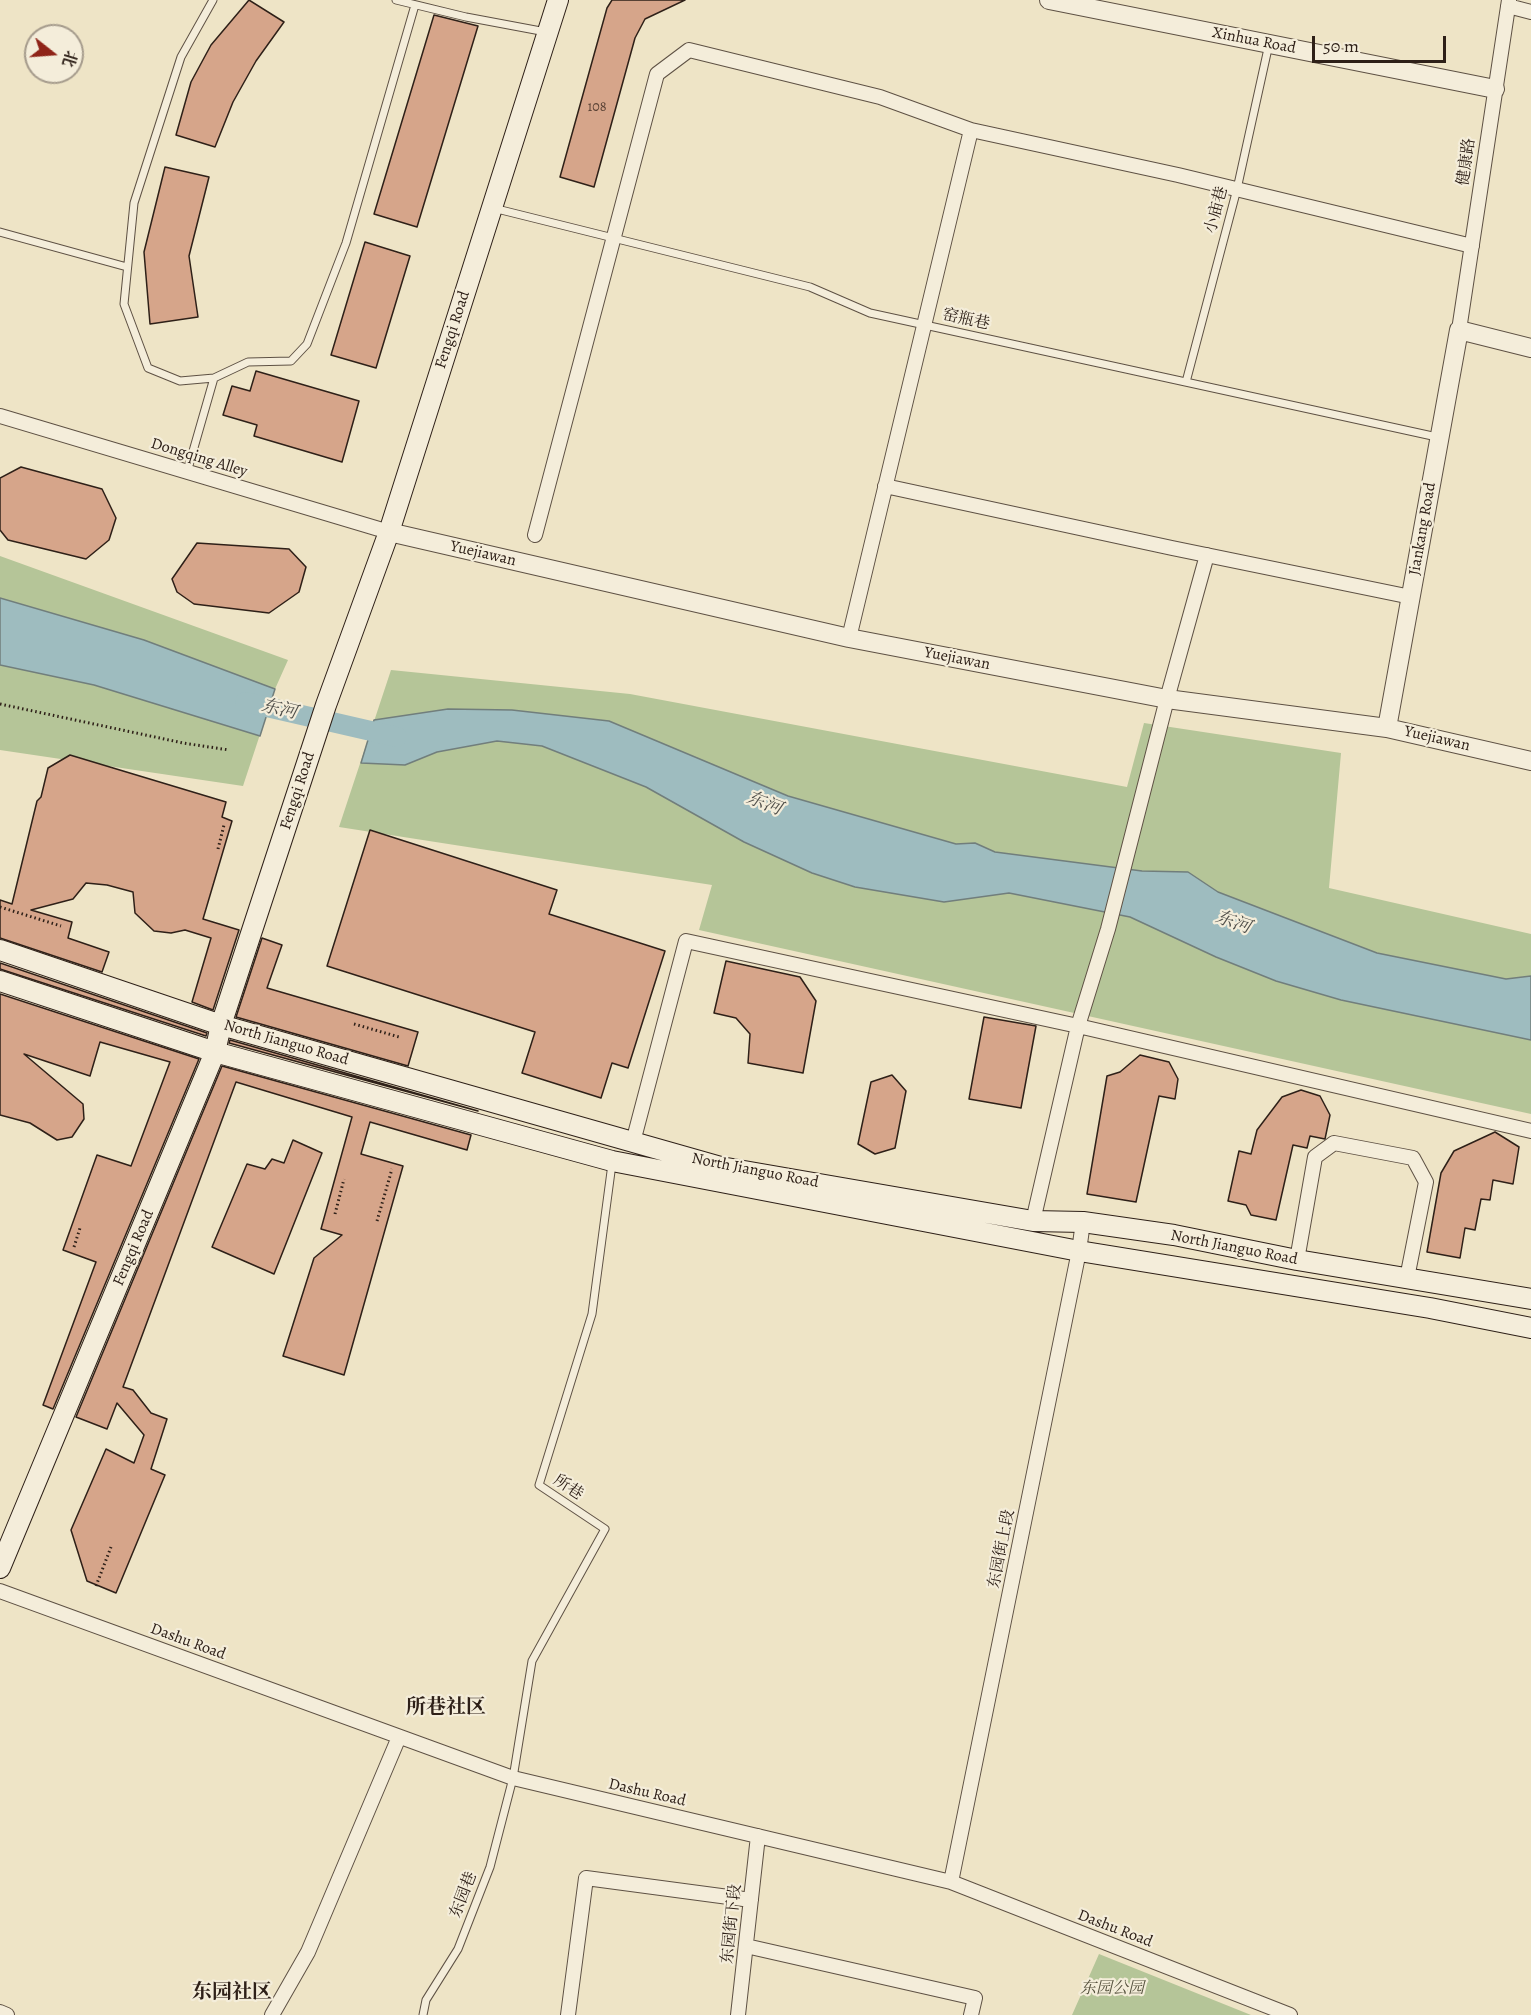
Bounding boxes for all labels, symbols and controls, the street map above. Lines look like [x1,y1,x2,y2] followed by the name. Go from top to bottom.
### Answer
[1210,23,1298,59] street label: Xinhua Road
[24,24,84,84] north arrow
[1315,24,1448,62] scale bar
[1323,34,1359,58] text: 50 m
[56,48,82,70] text: 北
[587,100,607,116] house number: 108
[1454,137,1480,187] street label: 健康路
[1202,184,1232,236] street label: 小庙巷
[431,289,475,371] street label: Fengqi Road
[941,306,991,334] street label: 窑瓶巷
[148,434,250,482] street label: Dongqing Alley
[1405,481,1441,577] street label: Jiankang Road
[448,537,518,571] street label: Yuejiawan
[922,643,992,675] street label: Yuejiawan
[259,695,299,725] water label: 东河
[1402,722,1472,756] street label: Yuejiawan
[276,750,320,832] street label: Fengqi Road
[743,787,785,821] water label: 东河
[1212,907,1254,939] water label: 东河
[221,1016,351,1070] street label: North Jianguo Road
[690,1149,820,1193] street label: North Jianguo Road
[109,1207,159,1289] street label: Fengqi Road
[1169,1226,1299,1270] street label: North Jianguo Road
[549,1471,587,1505] street label: 所巷
[985,1508,1019,1590] street label: 东园街上段
[148,1620,228,1664] street label: Dashu Road
[406,1696,486,1720] district label: 所巷社区
[606,1775,688,1811] street label: Dashu Road
[446,1869,482,1921] street label: 东园巷
[718,1883,746,1965] street label: 东园街下段
[1075,1906,1155,1952] street label: Dashu Road
[1080,1979,1144,1999] park label: 东园公园
[192,1981,272,2005] district label: 东园社区

